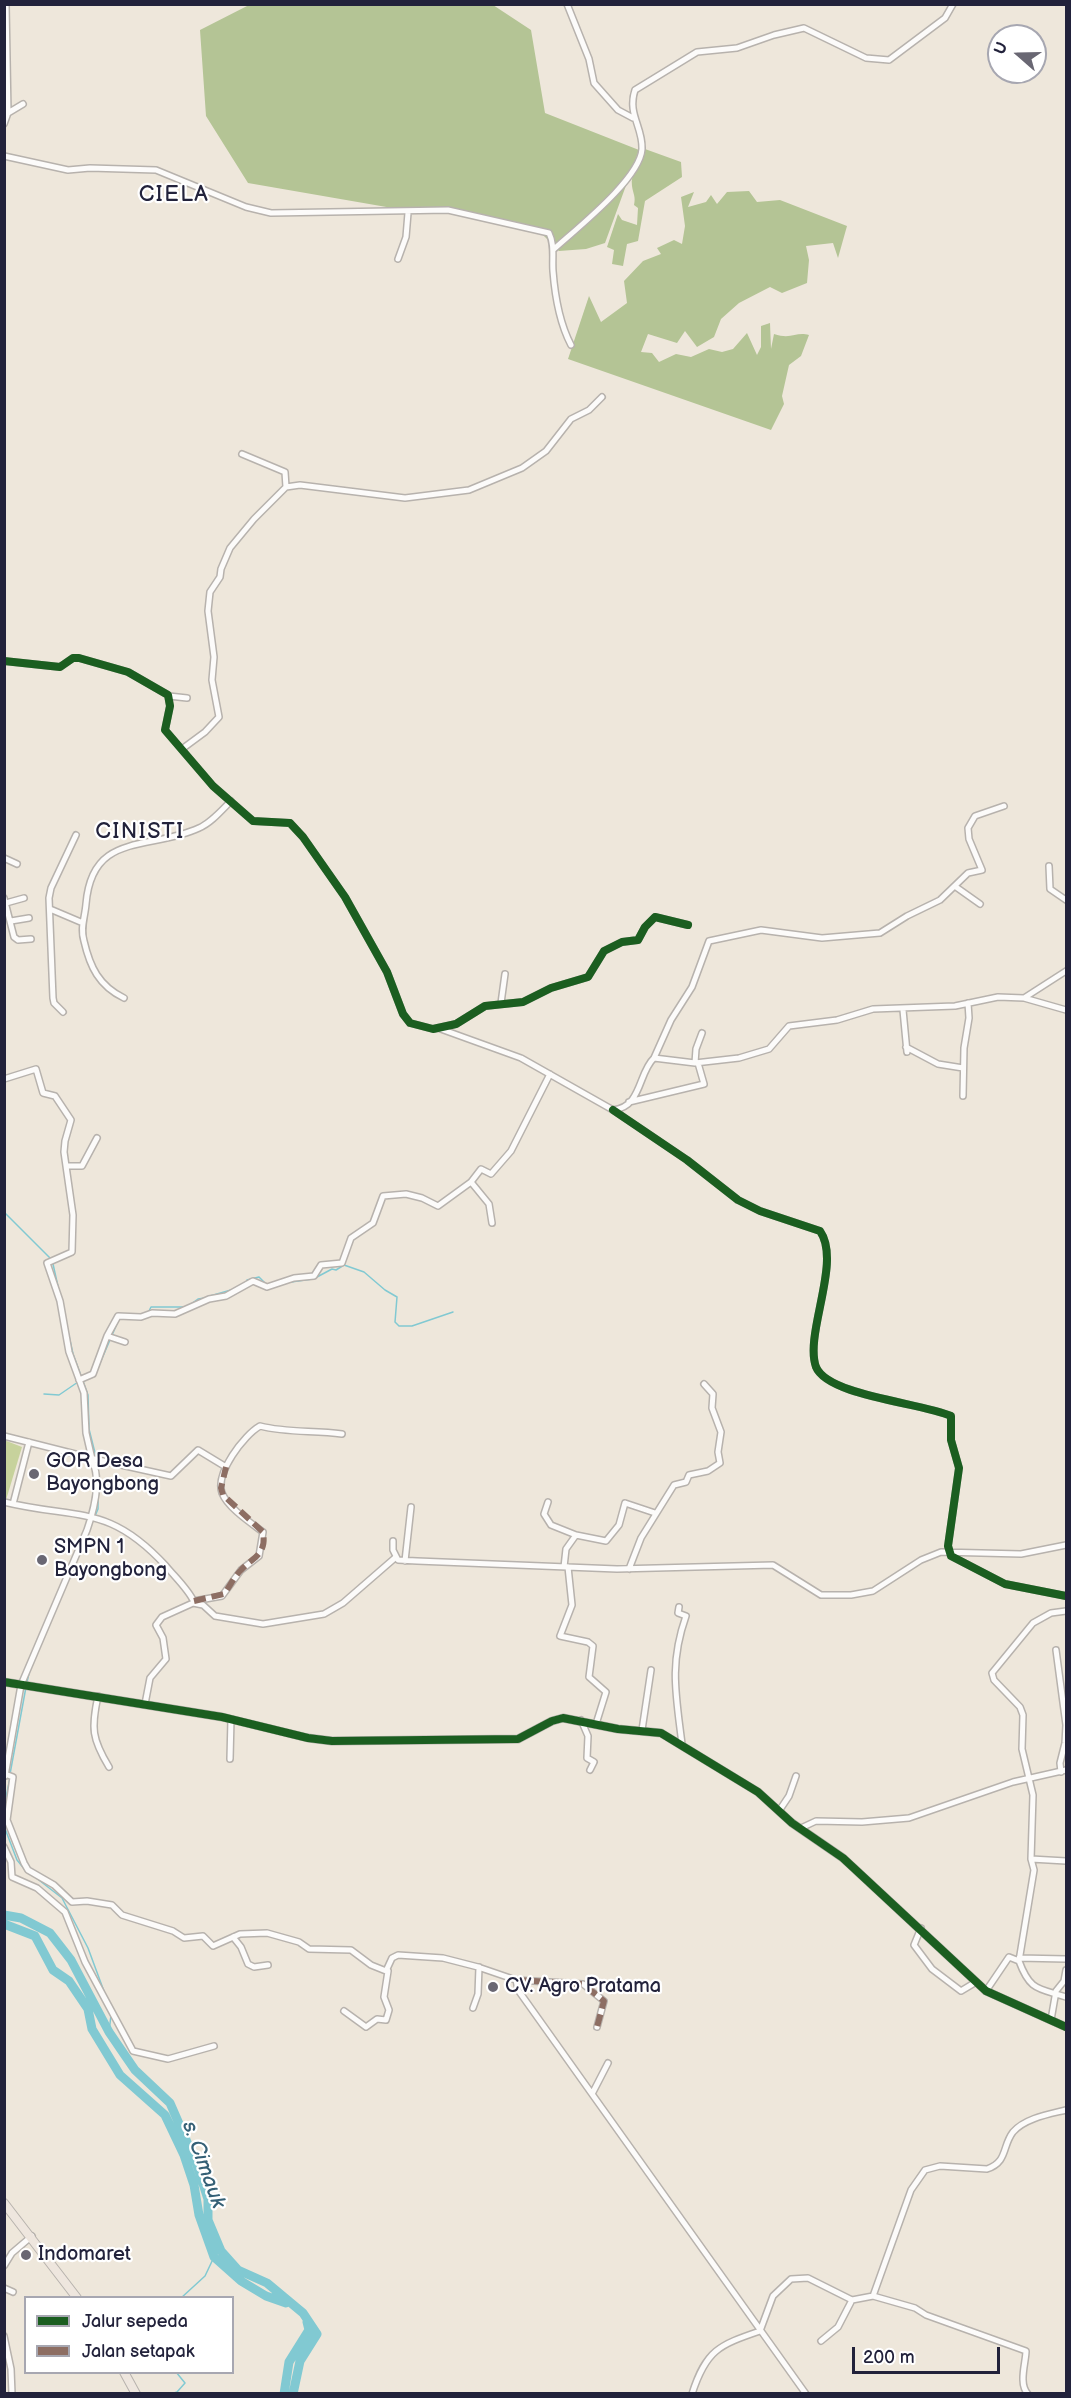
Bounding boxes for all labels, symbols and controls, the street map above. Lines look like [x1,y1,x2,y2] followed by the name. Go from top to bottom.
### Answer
[987,24,1047,84] north arrow
[991,40,1012,57] text: U
[139,182,209,208] district label: CIELA
[95,819,185,845] district label: CINISTI
[46,1450,159,1497] place label: GOR Desa Bayongbong
[27,1467,41,1481] marker: GOR Desa Bayongbong
[54,1536,167,1583] place label: SMPN 1 Bayongbong
[35,1553,49,1567] marker: SMPN 1 Bayongbong
[505,1975,661,1999] place label: CV. Agro Pratama
[486,1980,500,1994] marker: CV. Agro Pratama
[176,2118,230,2212] water label: s. Cimauk
[38,2243,131,2267] place label: Indomaret
[19,2248,33,2262] marker: Indomaret
[24,2296,234,2374] legend
[82,2311,188,2332] text: Jalur sepeda
[855,2335,1004,2373] scale bar
[82,2341,195,2362] text: Jalan setapak
[863,2347,915,2368] text: 200 m

